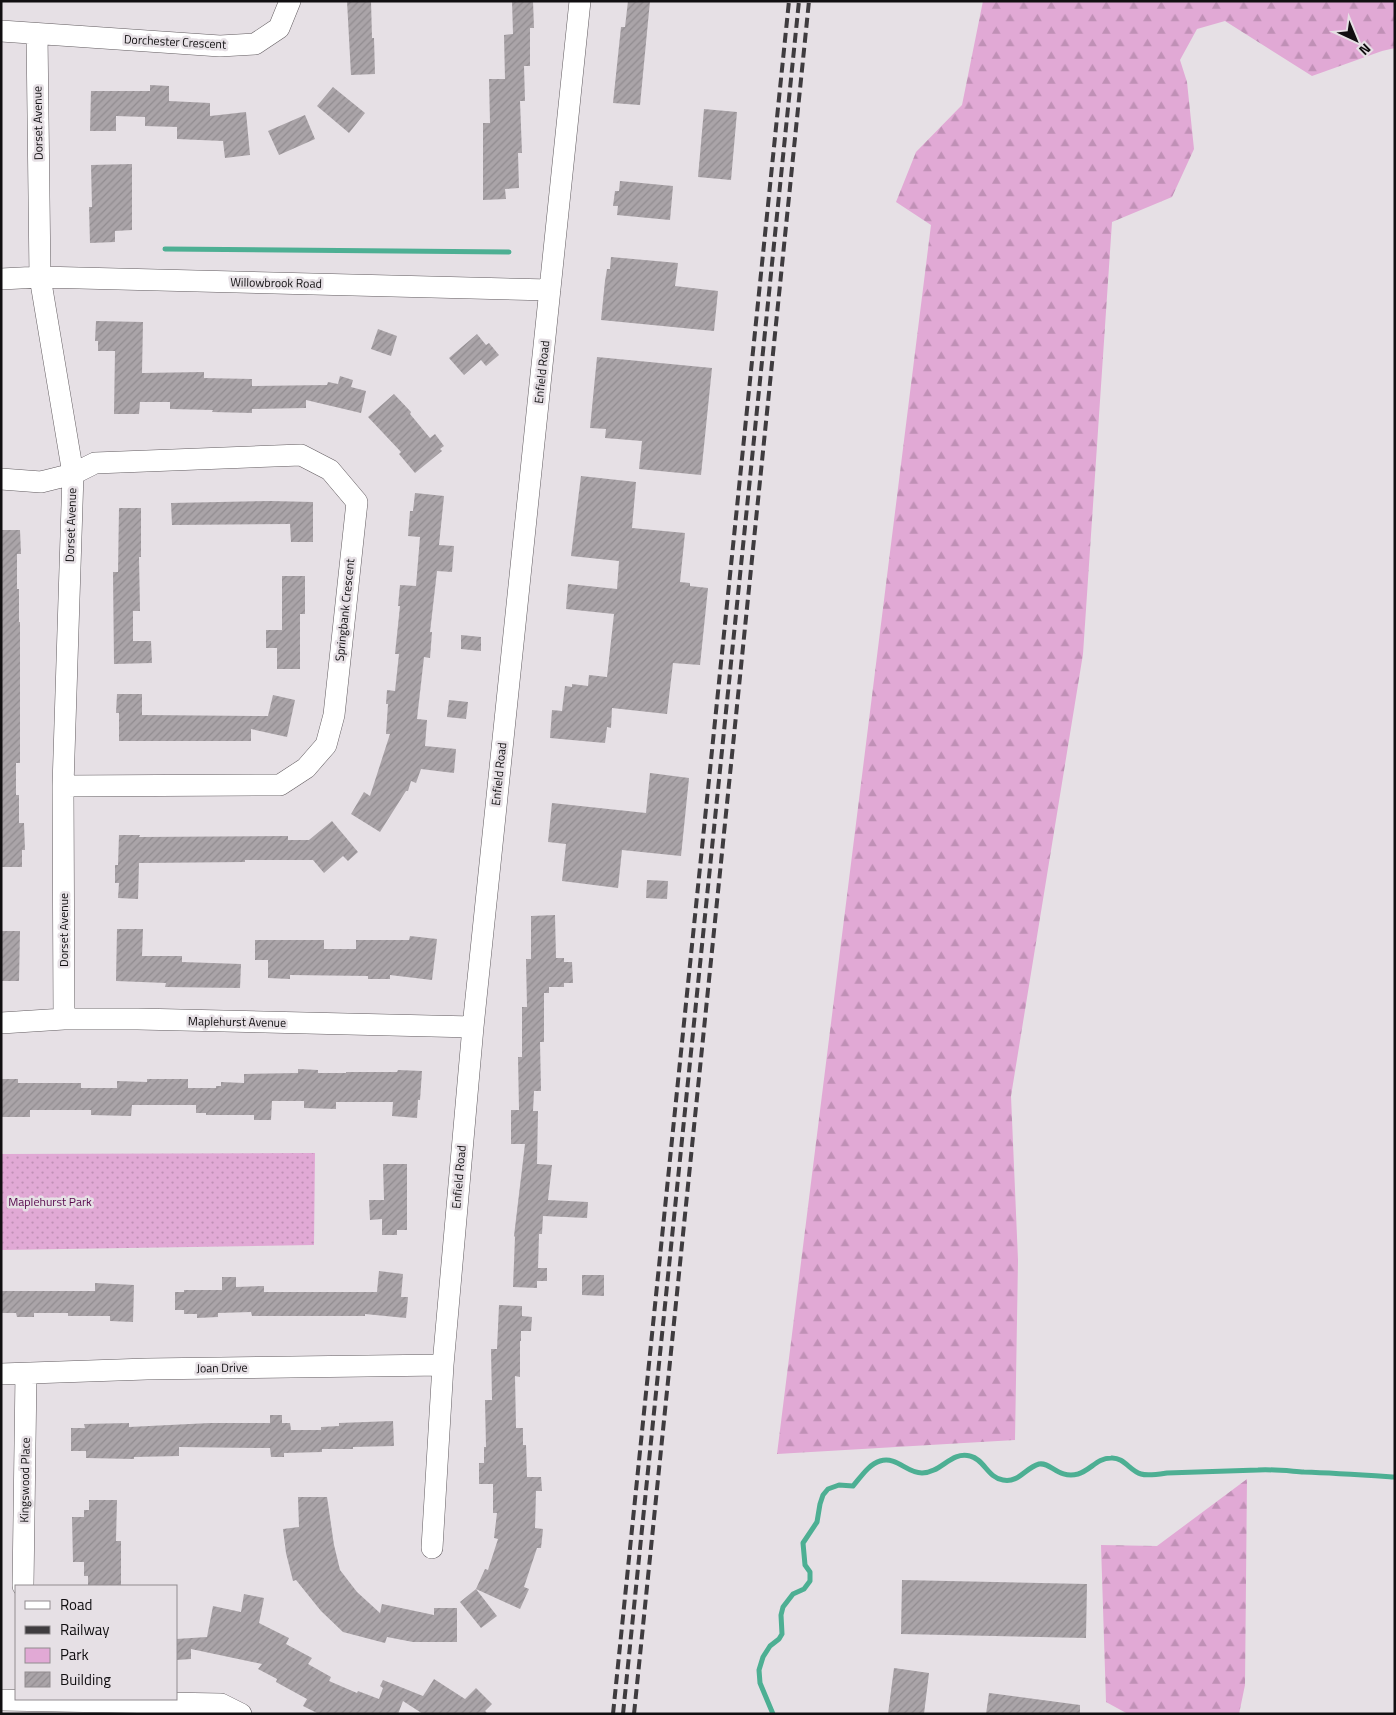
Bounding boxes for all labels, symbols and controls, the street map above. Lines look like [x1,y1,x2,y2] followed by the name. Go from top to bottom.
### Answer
[1331,15,1381,65] north arrow
[123,29,227,54] street label: Dorchester Crescent
[1355,39,1376,61] text: N
[27,86,48,160] street label: Dorset Avenue
[230,272,322,293] street label: Willowbrook Road
[529,339,554,405] street label: Enfield Road
[60,488,81,562] street label: Dorset Avenue
[330,557,359,662] street label: Springbank Crescent
[486,741,511,807] street label: Enfield Road
[54,893,73,967] street label: Dorset Avenue
[188,1011,286,1032] street label: Maplehurst Avenue
[446,1145,471,1209] street label: Enfield Road
[8,1192,92,1211] park label: Maplehurst Park
[196,1358,248,1377] street label: Joan Drive
[14,1437,35,1523] street label: Kingswood Place
[15,1585,178,1700] legend
[60,1593,92,1616] text: Road
[60,1618,110,1641] text: Railway
[60,1643,89,1666] text: Park
[60,1668,111,1691] text: Building

